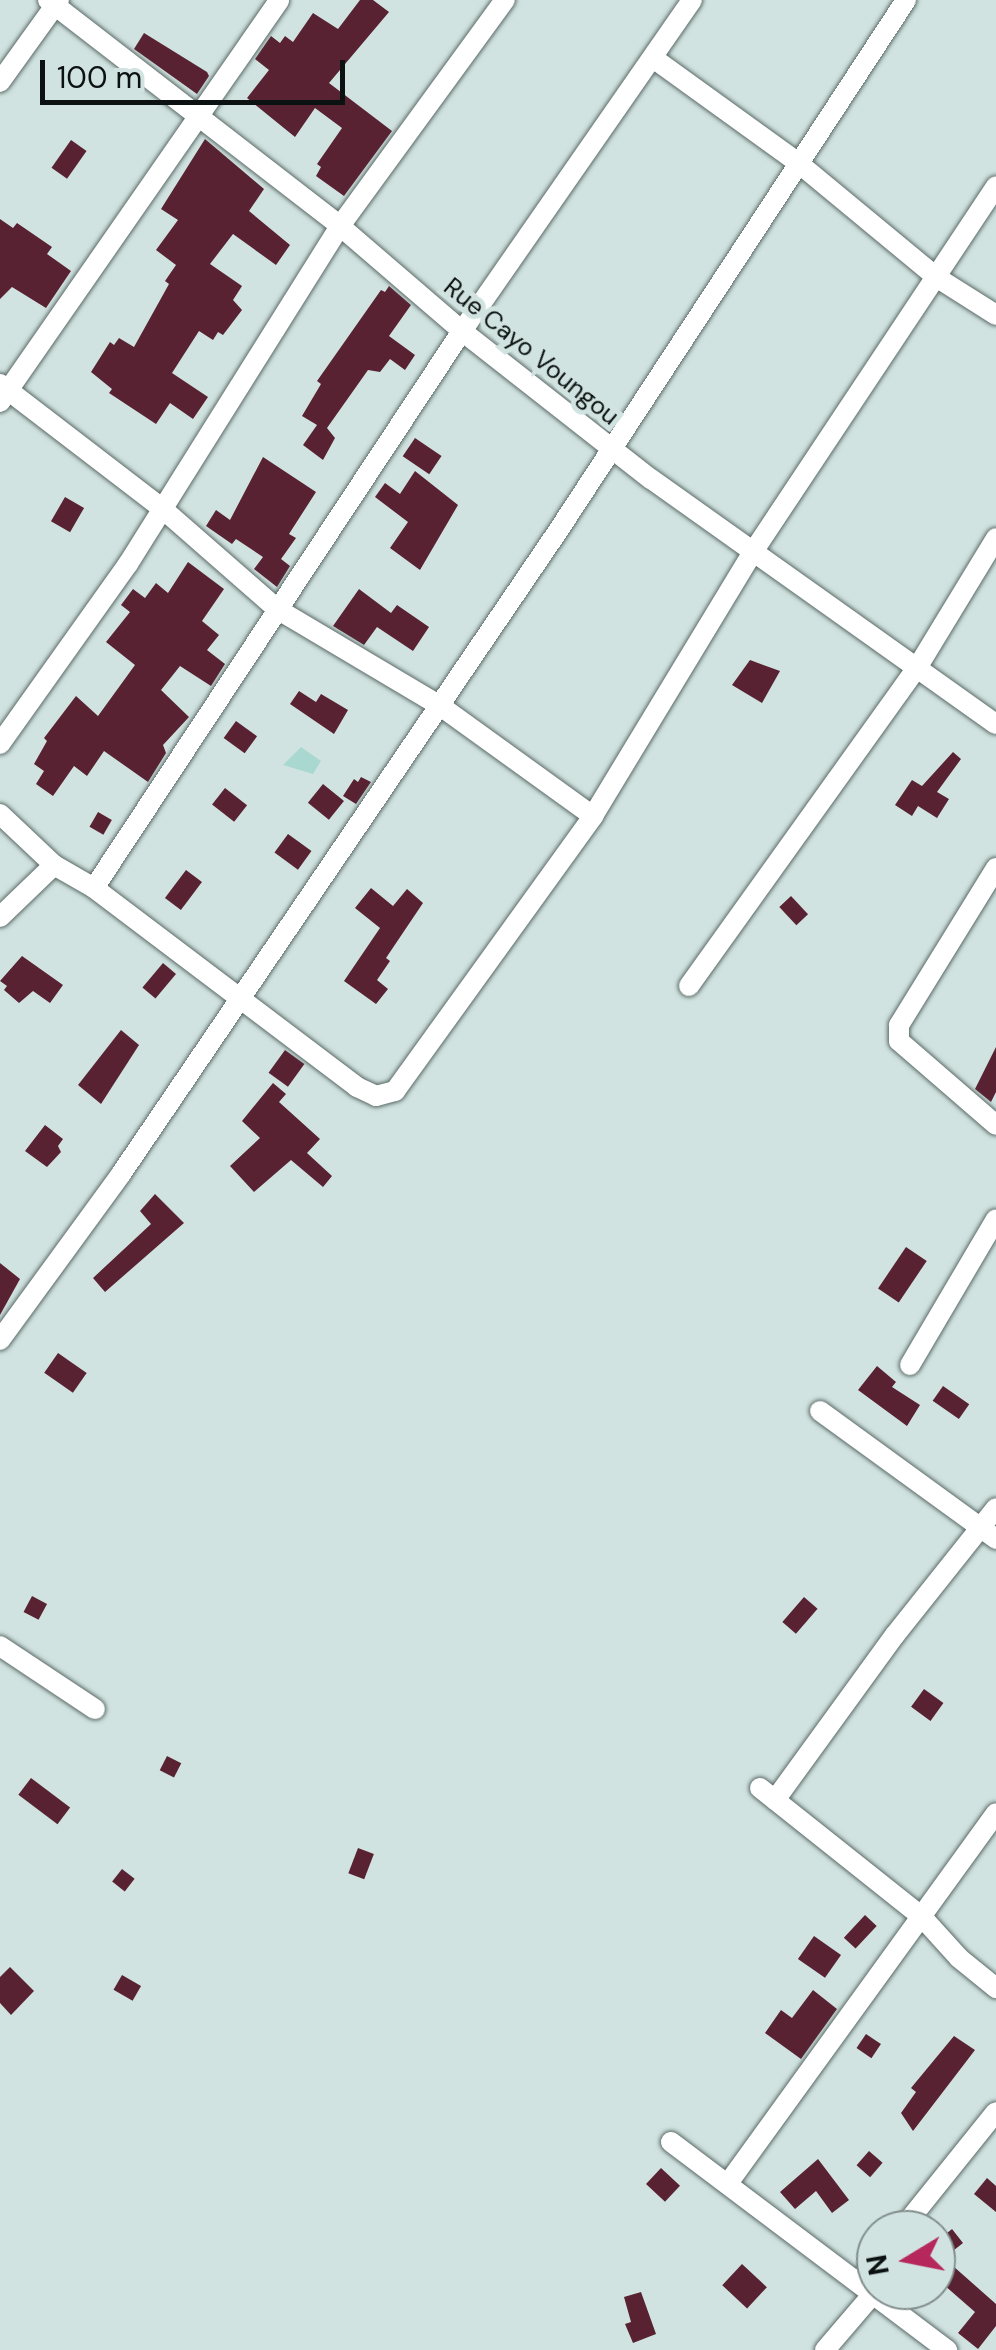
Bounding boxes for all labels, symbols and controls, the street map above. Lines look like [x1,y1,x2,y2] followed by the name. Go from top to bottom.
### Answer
[45,40,350,102] scale bar
[57,58,142,97] text: 100 m
[437,272,625,432] street label: Rue Cayo Voungou
[856,2210,956,2310] north arrow
[858,2252,898,2278] text: N

